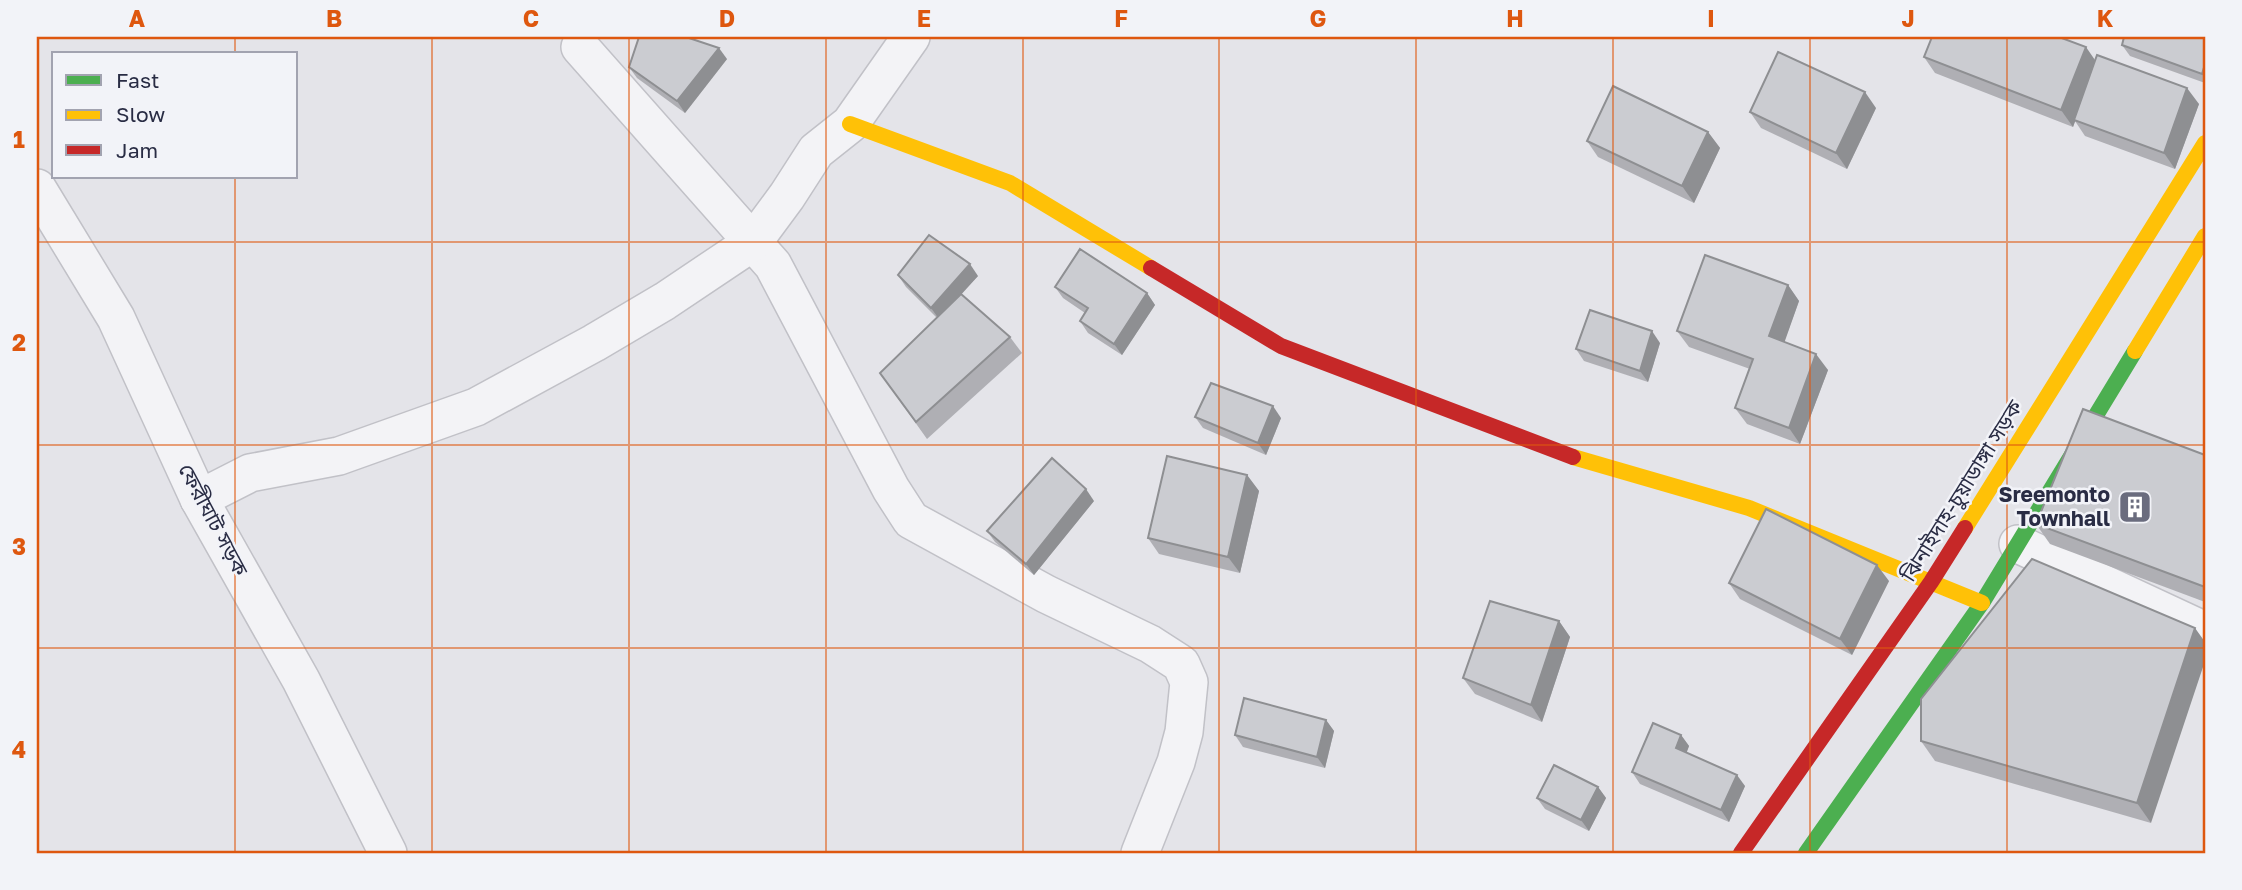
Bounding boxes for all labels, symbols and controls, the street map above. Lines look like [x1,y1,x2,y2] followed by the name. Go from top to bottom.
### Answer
[129,4,146,32] text: A
[326,4,342,32] text: B
[523,4,539,32] text: C
[719,4,735,32] text: D
[917,4,931,32] text: E
[1114,4,1128,32] text: F
[1310,4,1326,32] text: G
[1506,4,1524,32] text: H
[1707,4,1715,32] text: I
[1901,4,1915,32] text: J
[2097,4,2114,32] text: K
[52,52,298,178] legend
[116,67,159,93] text: Fast
[116,101,165,127] text: Slow
[13,125,25,153] text: 1
[116,137,158,163] text: Jam
[12,328,26,356] text: 2
[1894,394,2029,588] street label: ঝিনাইদাহ-চুয়াডাঙ্গা সড়ক
[173,459,255,581] street label: ফেরীঘাট সড়ক
[1999,481,2110,531] place label: Sreemonto Townhall
[2116,488,2154,526] building icon: Sreemonto Townhall
[12,532,26,560] text: 3
[12,735,26,763] text: 4

